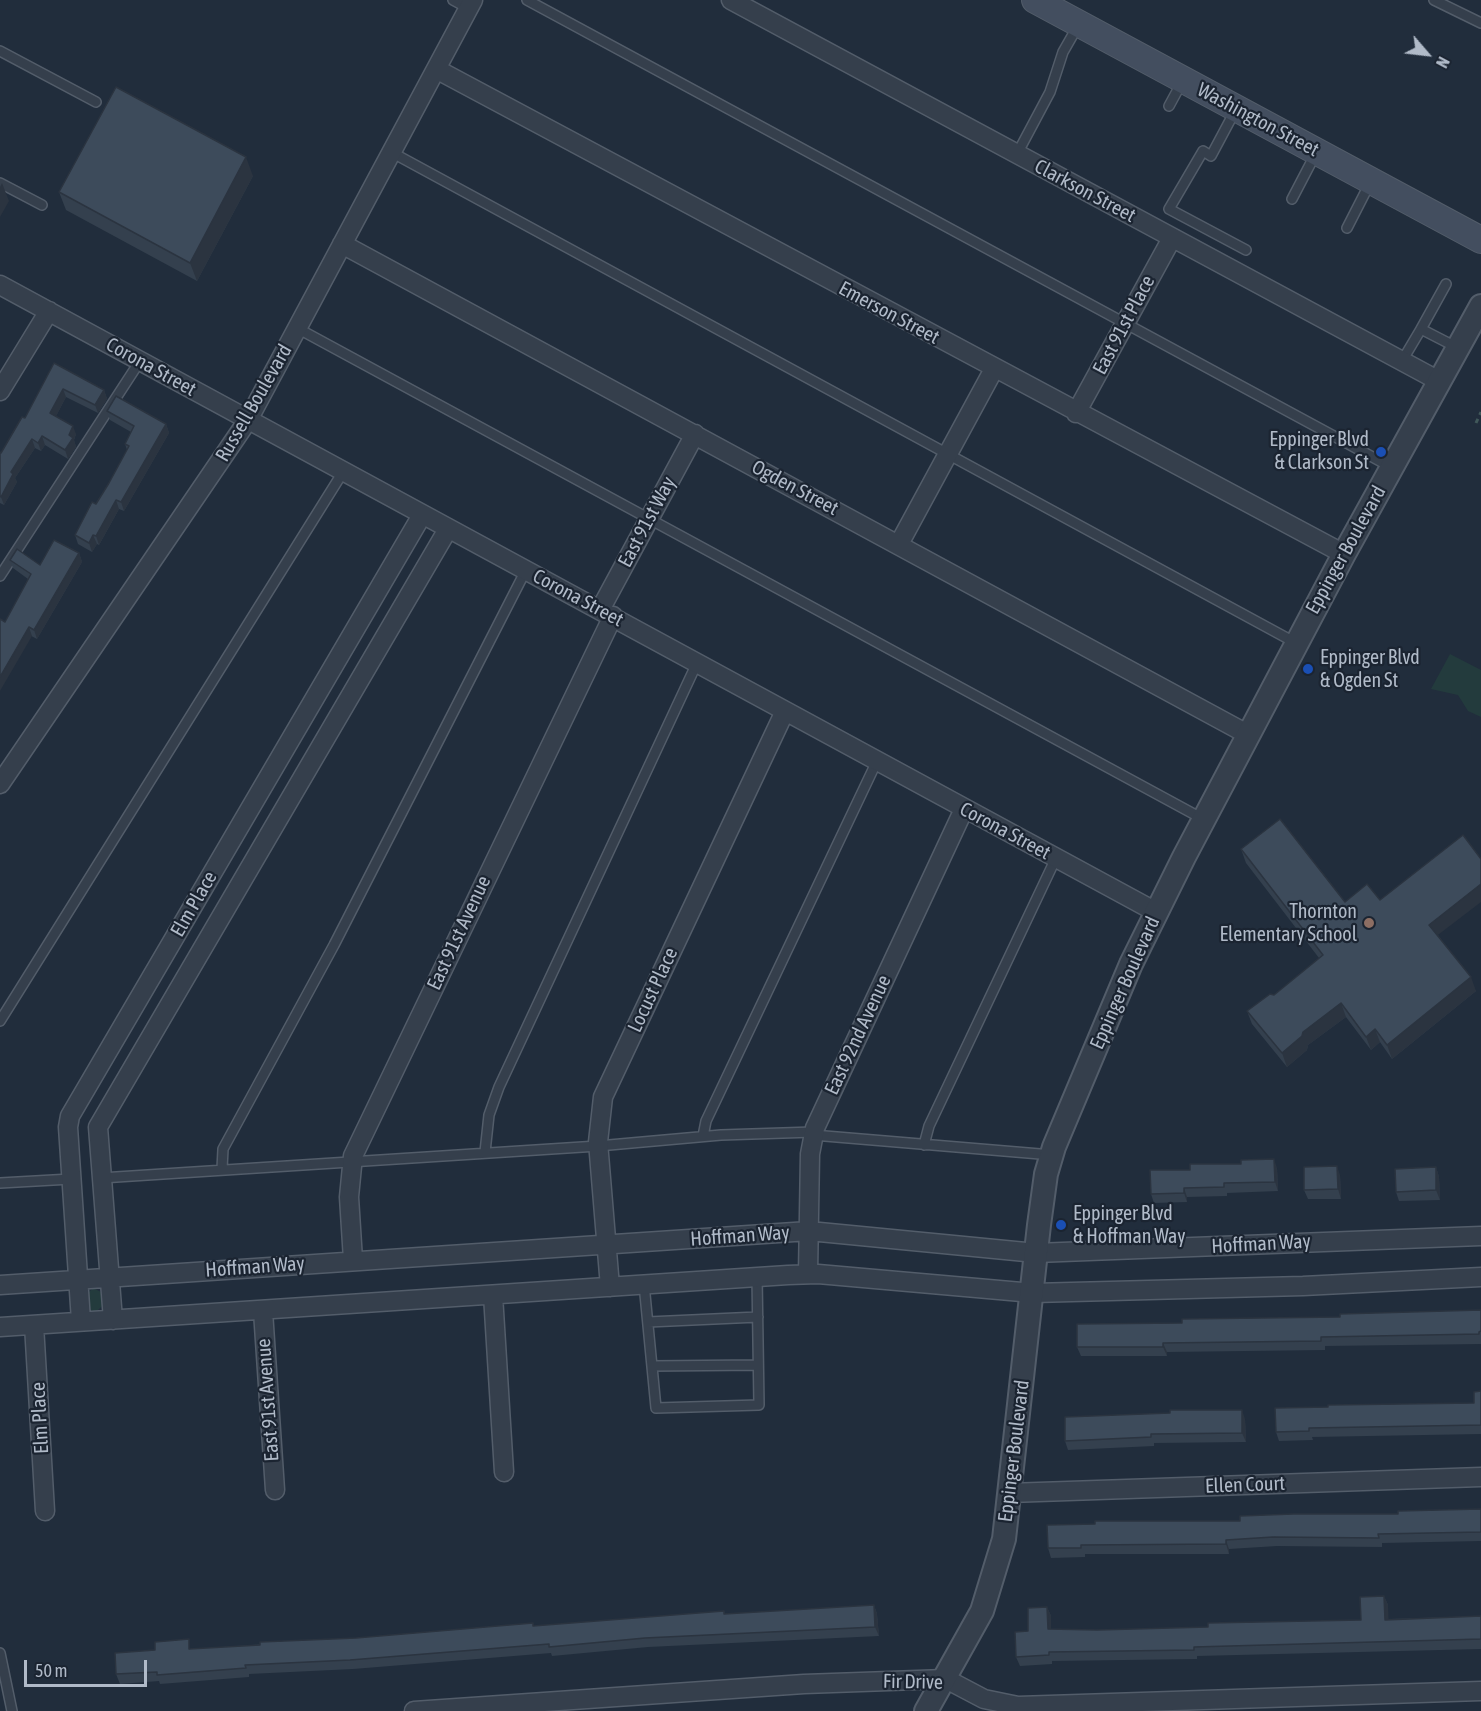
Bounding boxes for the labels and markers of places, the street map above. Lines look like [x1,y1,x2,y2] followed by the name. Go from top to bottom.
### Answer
[1269,428,1369,475] place label: Eppinger Blvd & Clarkson St
[1374,445,1388,459] marker: Eppinger Blvd & Clarkson St
[1320,646,1420,693] place label: Eppinger Blvd & Ogden St
[1301,662,1315,676] marker: Eppinger Blvd & Ogden St
[1220,900,1357,947] place label: Thornton Elementary School
[1362,916,1376,930] marker: Thornton Elementary School
[1073,1202,1186,1249] place label: Eppinger Blvd & Hoffman Way
[1054,1218,1068,1232] marker: Eppinger Blvd & Hoffman Way

